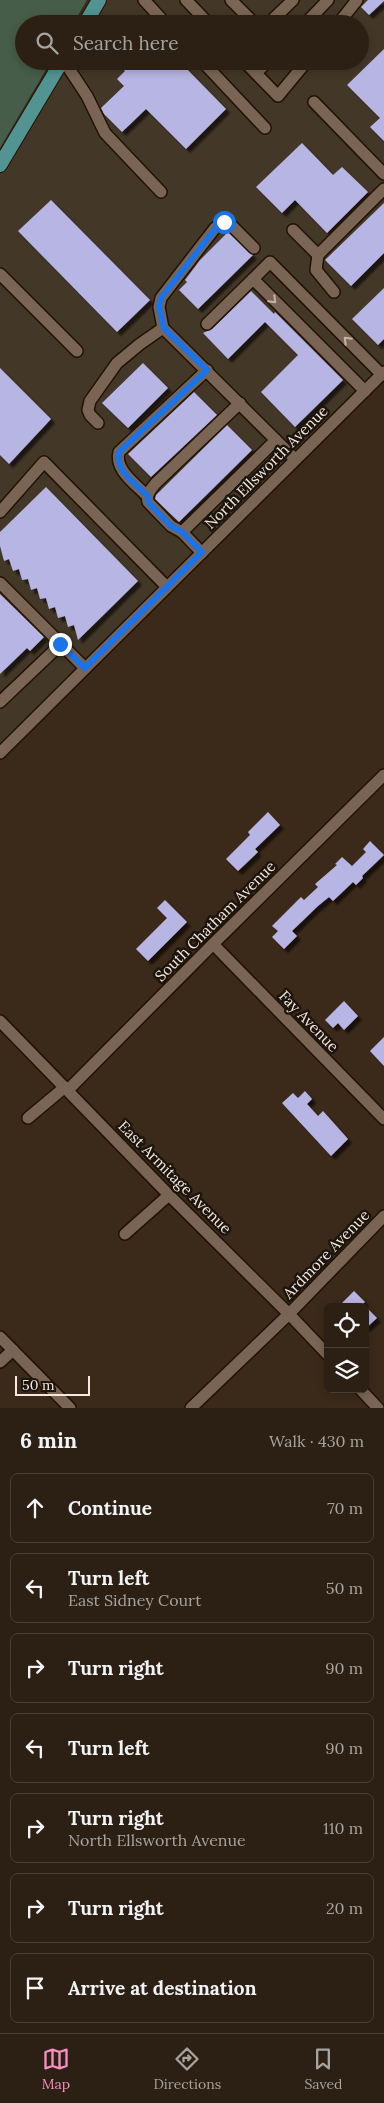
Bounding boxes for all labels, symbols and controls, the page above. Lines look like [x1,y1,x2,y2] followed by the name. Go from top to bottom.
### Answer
[15,15,369,70] search box
[33,29,61,57] icon: search
[73,31,179,55] text: Search here
[213,211,236,234] route start
[267,294,276,303] one-way arrow
[344,337,353,346] one-way arrow
[200,401,332,533] street label: North Ellsworth Avenue
[49,633,72,656] route end
[151,857,279,985] street label: South Chatham Avenue
[275,986,343,1056] street label: Fay Avenue
[114,1116,236,1238] street label: East Armitage Avenue
[278,1206,373,1303] street label: Ardmore Avenue
[324,1303,369,1393] map controls
[324,1303,369,1348] button: locate
[324,1348,369,1393] button: layers
[15,1373,90,1396] scale bar
[22,1376,55,1394] text: 50 m
[20,1427,77,1454] text: 6 min
[269,1431,364,1451] text: Walk · 430 m
[21,1494,49,1522] icon: ahead
[68,1496,152,1520] text: Continue
[327,1498,363,1518] text: 70 m
[68,1566,149,1590] text: Turn left
[21,1574,49,1602] icon: left
[326,1578,363,1598] text: 50 m
[68,1590,201,1610] text: East Sidney Court
[21,1654,49,1682] icon: right
[68,1656,164,1680] text: Turn right
[325,1658,363,1678] text: 90 m
[21,1734,49,1762] icon: left
[68,1736,149,1760] text: Turn left
[325,1738,363,1758] text: 90 m
[68,1806,164,1830] text: Turn right
[21,1814,49,1842] icon: right
[323,1818,363,1838] text: 110 m
[68,1830,246,1850] text: North Ellsworth Avenue
[21,1894,49,1922] icon: right
[68,1896,164,1920] text: Turn right
[326,1898,363,1918] text: 20 m
[21,1974,49,2002] icon: arrive
[68,1976,257,2000] text: Arrive at destination
[42,2045,70,2093] tab: Map
[153,2045,221,2093] tab: Directions
[304,2045,342,2093] tab: Saved

